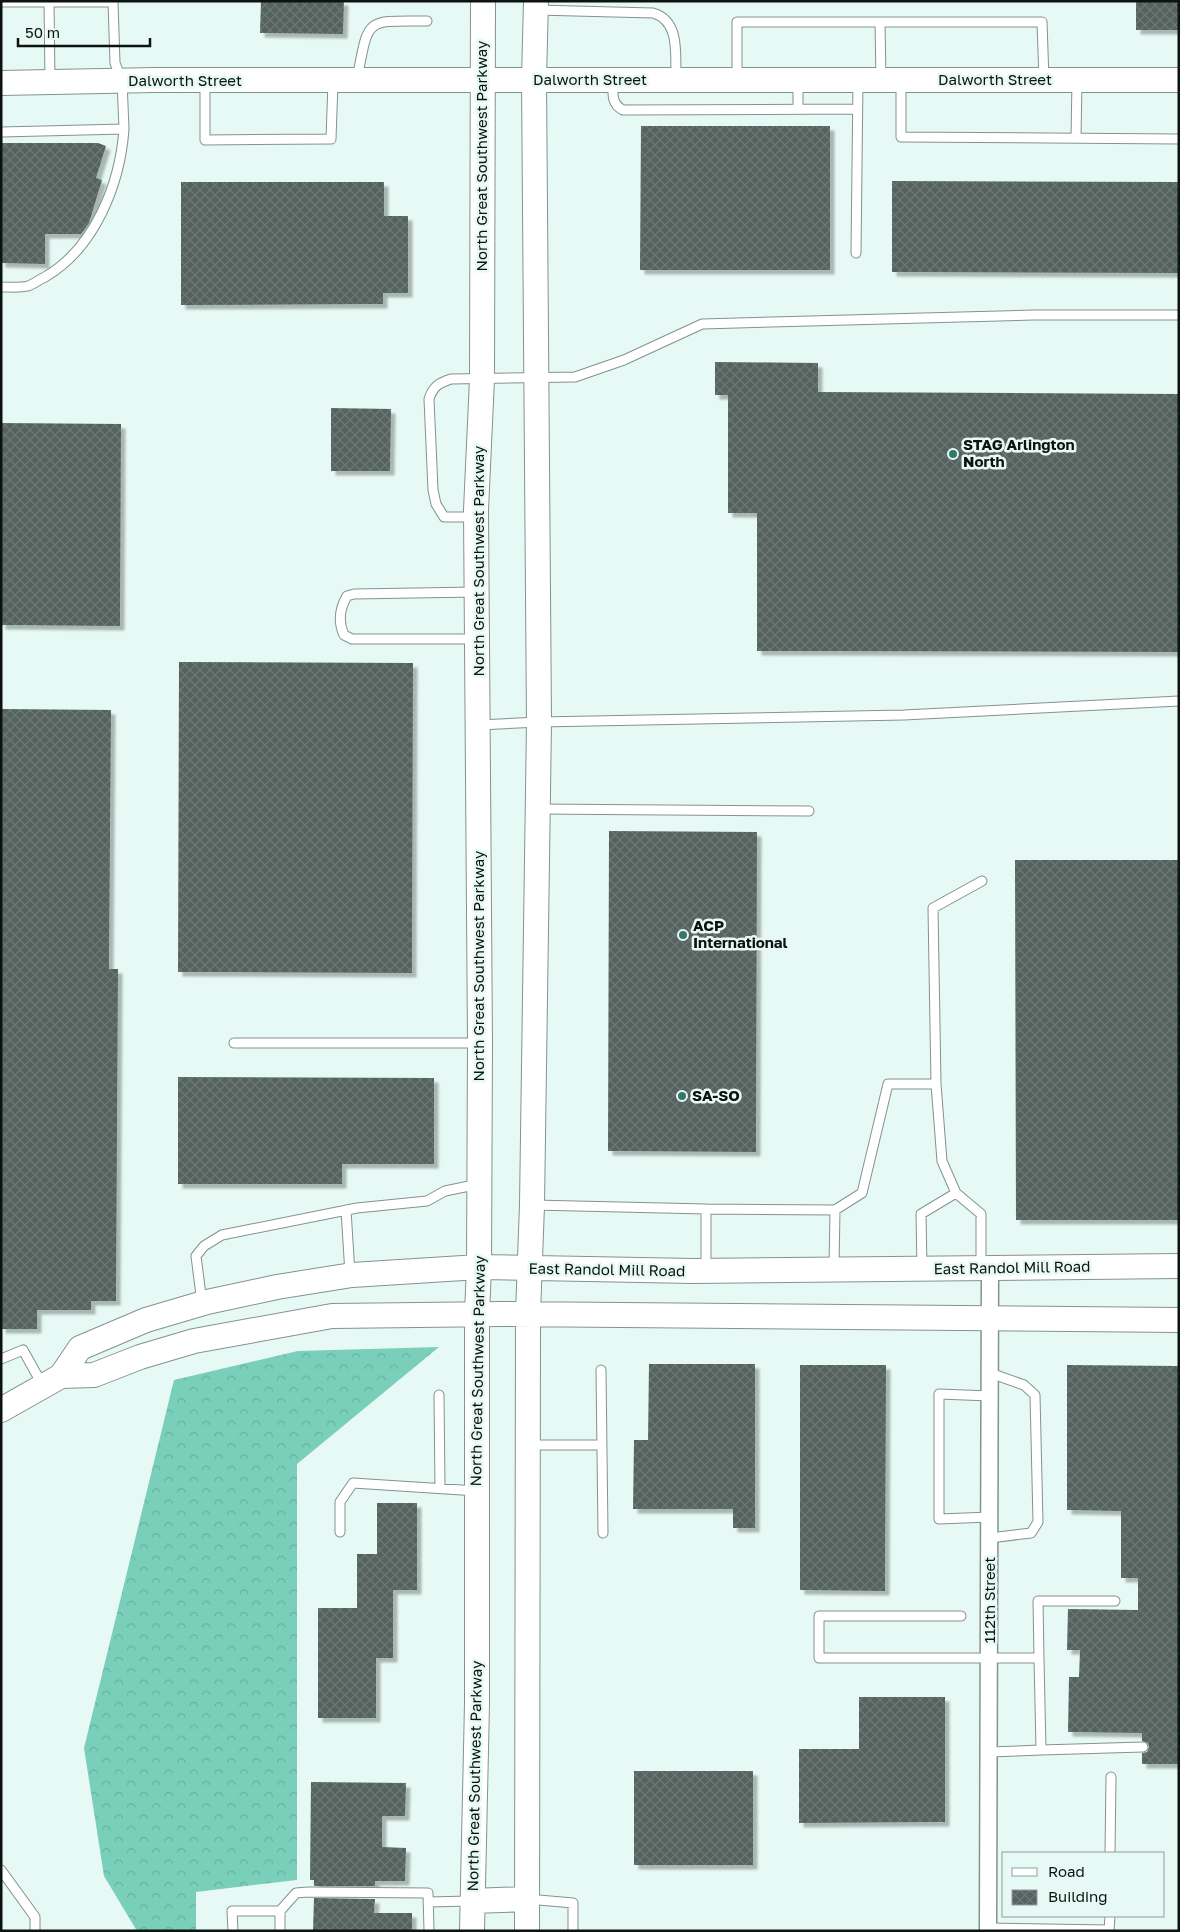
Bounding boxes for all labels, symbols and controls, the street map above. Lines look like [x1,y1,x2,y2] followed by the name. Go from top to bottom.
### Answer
[18,15,150,47] scale bar
[25,23,60,41] text: 50 m
[472,40,490,271] street label: North Great Southwest Parkway
[533,70,647,88] street label: Dalworth Street
[938,70,1052,88] street label: Dalworth Street
[128,71,242,89] street label: Dalworth Street
[963,435,1075,470] place label: STAG Arlington North
[469,445,487,676] street label: North Great Southwest Parkway
[947,448,959,460] marker: STAG Arlington North
[469,850,487,1081] street label: North Great Southwest Parkway
[693,916,788,951] place label: ACP International
[677,929,689,941] marker: ACP International
[692,1086,740,1104] place label: SA-SO
[676,1090,688,1102] marker: SA-SO
[466,1255,488,1487] street label: North Great Southwest Parkway
[933,1257,1090,1277] street label: East Randol Mill Road
[529,1259,686,1279] street label: East Randol Mill Road
[980,1557,998,1643] street label: 112th Street
[463,1660,485,1892] street label: North Great Southwest Parkway
[1002,1852,1165,1917] legend
[1048,1862,1085,1880] text: Road
[1048,1887,1108,1905] text: Building

